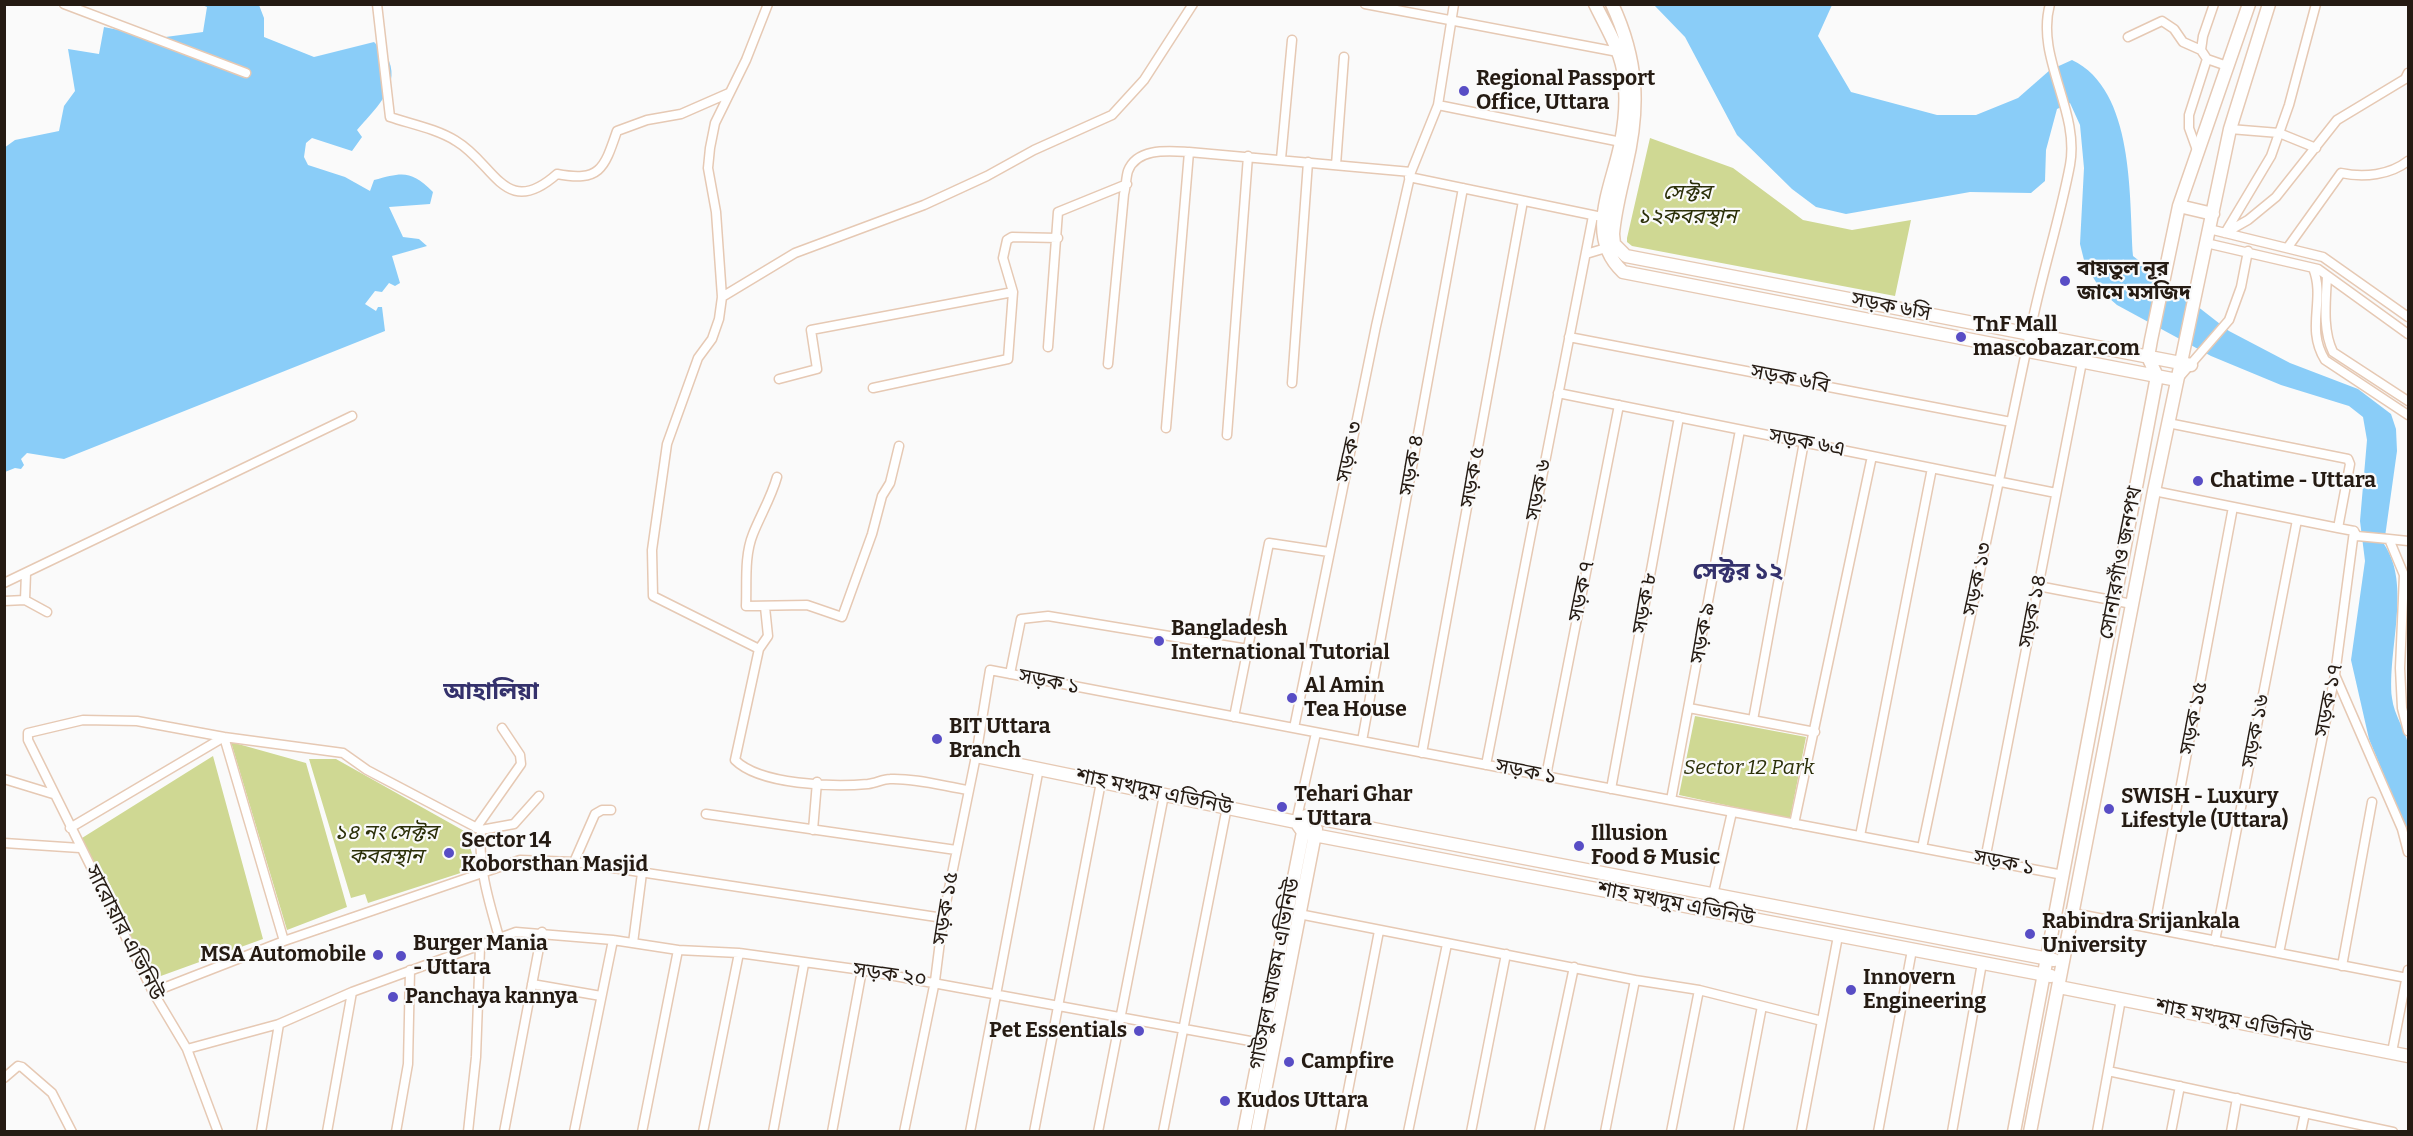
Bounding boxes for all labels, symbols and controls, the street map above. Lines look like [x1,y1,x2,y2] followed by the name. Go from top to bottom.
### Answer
[1476,66,1655,116] place label: Regional Passport Office, Uttara
[1457,84,1471,98] marker: Regional Passport Office, Uttara
[1637,180,1737,230] park label: সেক্টর ১২কবরস্থান
[2077,256,2191,306] place label: বায়তুল নূর জামে মসজিদ
[2058,274,2072,288] marker: বায়তুল নূর জামে মসজিদ
[1849,287,1933,327] street label: সড়ক ৬সি
[1973,312,2140,362] place label: TnF Mall mascobazar.com
[1954,330,1968,344] marker: TnF Mall mascobazar.com
[1748,359,1832,399] street label: সড়ক ৬বি
[1331,419,1369,485] street label: সড়ক ৩
[1767,423,1847,463] street label: সড়ক ৬এ
[1394,432,1430,498] street label: সড়ক ৪
[1455,444,1491,510] street label: সড়ক ৫
[1521,457,1557,523] street label: সড়ক ৬
[2210,468,2376,494] place label: Chatime - Uttara
[2191,474,2205,488] marker: Chatime - Uttara
[2094,484,2148,642] street label: সোনারগাঁও জনপথ
[1958,540,1998,618] street label: সড়ক ১৩
[1564,558,1600,624] street label: সড়ক ৭
[1693,558,1783,586] district label: সেক্টর ১২
[1627,570,1663,636] street label: সড়ক ৮
[2014,572,2052,650] street label: সড়ক ১৪
[1685,600,1721,666] street label: সড়ক ৯
[1171,616,1390,666] place label: Bangladesh International Tutorial
[1152,634,1166,648] marker: Bangladesh International Tutorial
[2310,661,2348,739] street label: সড়ক ১৭
[1016,664,1082,700] street label: সড়ক ১
[1304,673,1407,723] place label: Al Amin Tea House
[443,678,539,706] district label: আহালিয়া
[2175,679,2213,757] street label: সড়ক ১৫
[1285,691,1299,705] marker: Al Amin Tea House
[2237,692,2275,770] street label: সড়ক ১৬
[949,714,1051,764] place label: BIT Uttara Branch
[930,732,944,746] marker: BIT Uttara Branch
[1493,754,1559,790] street label: সড়ক ১
[1683,755,1815,781] park label: Sector 12 Park
[1073,763,1235,821] street label: শাহ মখদুম এভিনিউ
[1294,782,1413,832] place label: Tehari Ghar - Uttara
[2121,784,2288,834] place label: SWISH - Luxury Lifestyle (Uttara)
[1275,800,1289,814] marker: Tehari Ghar - Uttara
[2102,802,2116,816] marker: SWISH - Luxury Lifestyle (Uttara)
[334,820,438,870] park label: ১৪ নং সেক্টর কবরস্থান
[1591,821,1720,871] place label: Illusion Food & Music
[461,828,648,878] place label: Sector 14 Koborsthan Masjid
[1572,839,1586,853] marker: Illusion Food & Music
[1971,845,2037,881] street label: সড়ক ১
[442,846,456,860] marker: Sector 14 Koborsthan Masjid
[79,861,169,1005] street label: সারোয়ার এভিনিউ
[928,869,964,947] street label: সড়ক ১৫
[1244,876,1306,1072] street label: গাউসুল আজম এভিনিউ
[1595,876,1757,932] street label: শাহ মখদুম এভিনিউ
[2042,909,2240,959] place label: Rabindra Srijankala University
[2023,927,2037,941] marker: Rabindra Srijankala University
[413,931,548,981] place label: Burger Mania - Uttara
[200,942,366,968] place label: MSA Automobile
[371,948,385,962] marker: MSA Automobile
[394,949,408,963] marker: Burger Mania - Uttara
[852,957,928,993] street label: সড়ক ২০
[1863,965,1986,1015] place label: Innovern Engineering
[1844,983,1858,997] marker: Innovern Engineering
[405,984,578,1010] place label: Panchaya kannya
[386,990,400,1004] marker: Panchaya kannya
[2153,993,2315,1049] street label: শাহ মখদুম এভিনিউ
[989,1018,1127,1044] place label: Pet Essentials
[1132,1024,1146,1038] marker: Pet Essentials
[1301,1049,1394,1075] place label: Campfire
[1282,1055,1296,1069] marker: Campfire
[1237,1088,1368,1114] place label: Kudos Uttara
[1218,1094,1232,1108] marker: Kudos Uttara

